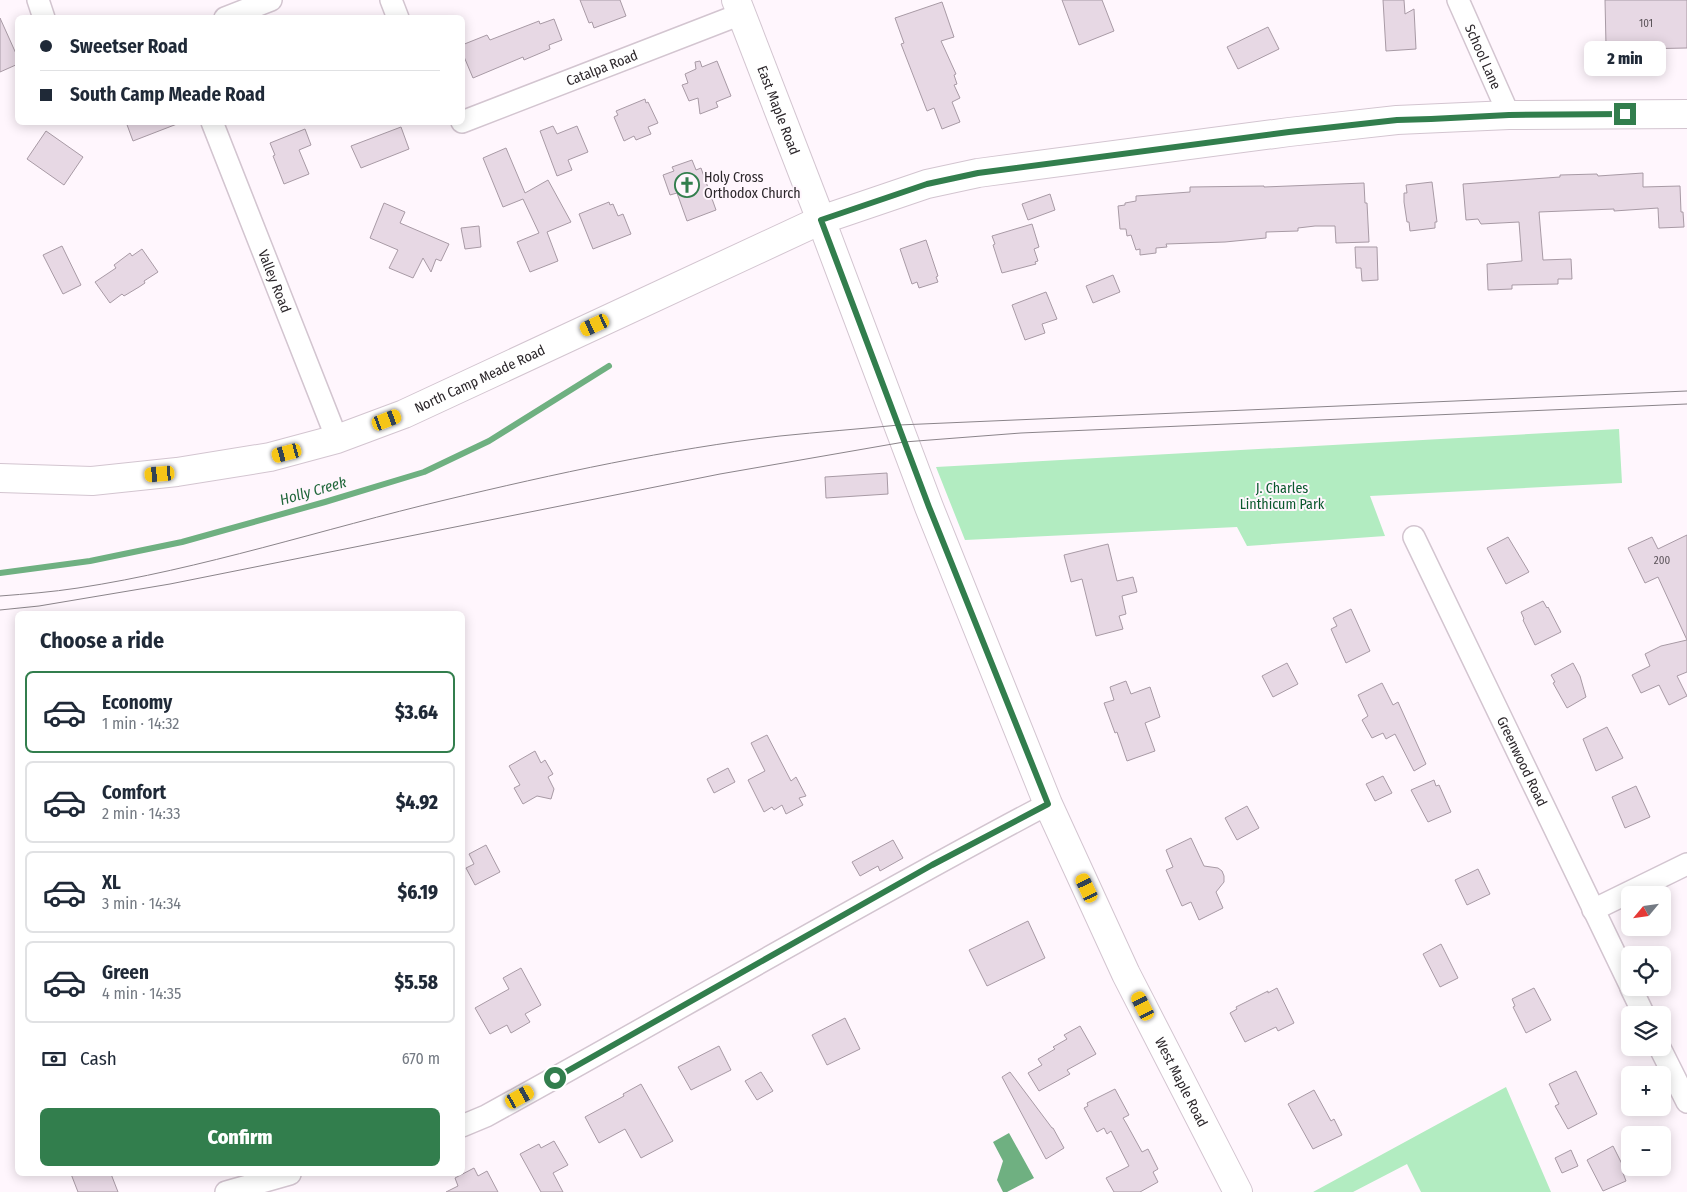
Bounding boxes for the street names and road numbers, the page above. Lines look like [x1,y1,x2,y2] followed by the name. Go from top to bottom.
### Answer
[1461,22,1505,92] street label: School Lane
[564,47,640,90] street label: Catalpa Road
[753,63,803,157] street label: East Maple Road
[254,247,294,315] street label: Valley Road
[412,342,548,417] street label: North Camp Meade Road
[1493,714,1551,809] street label: Greenwood Road
[1151,1035,1211,1130] street label: West Maple Road

